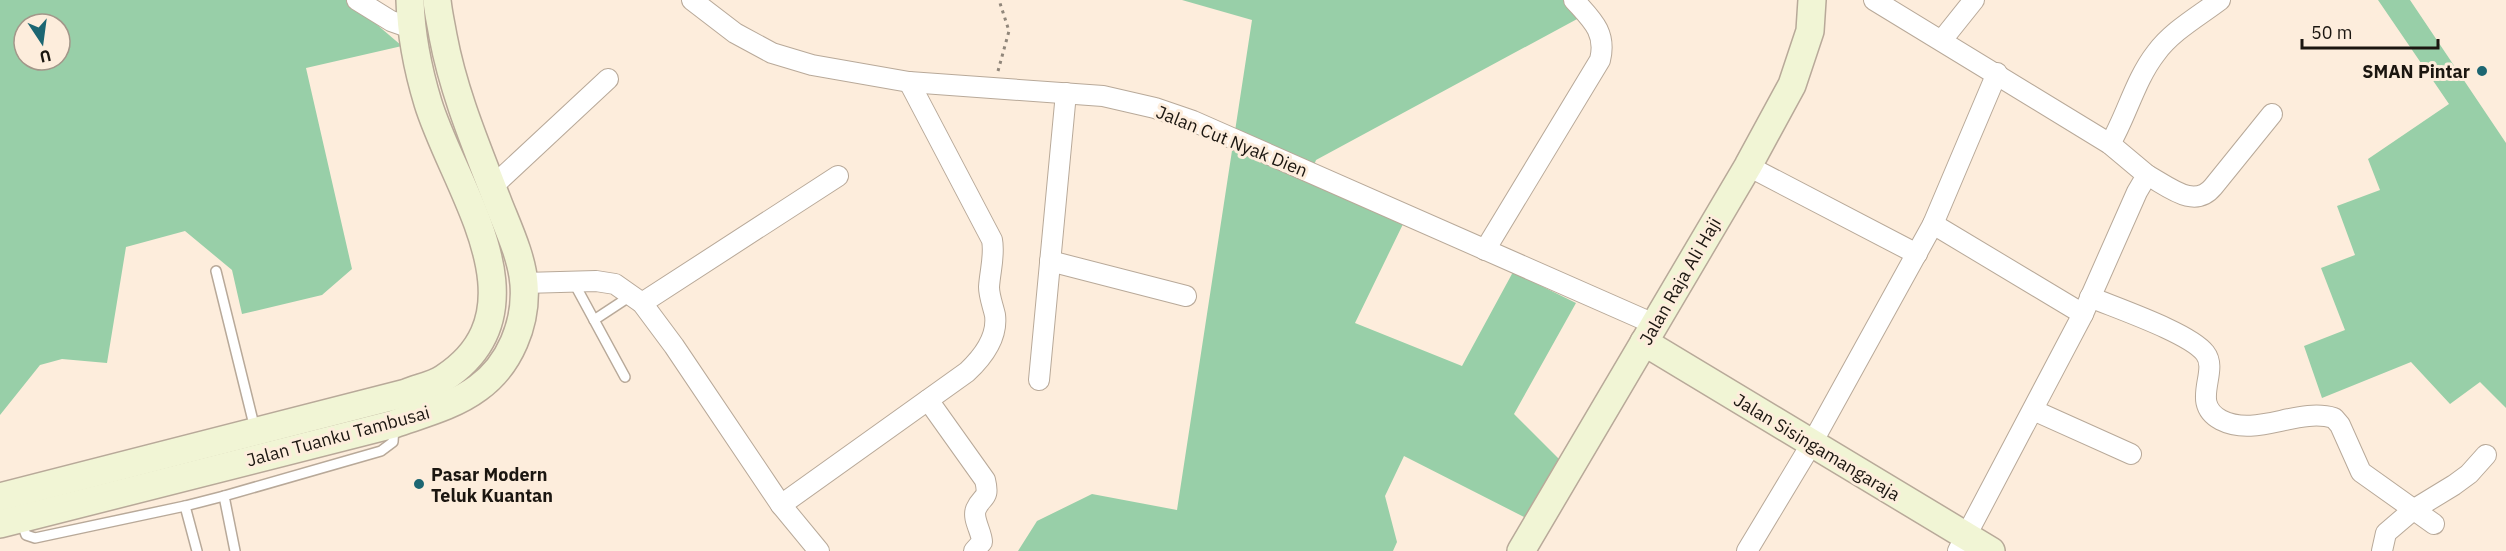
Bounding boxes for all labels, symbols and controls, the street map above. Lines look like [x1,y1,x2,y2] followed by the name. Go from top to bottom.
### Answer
[12,12,72,72] north arrow
[2302,12,2438,50] scale bar
[2311,21,2353,44] text: 50 m
[38,46,53,68] text: U
[2362,60,2470,83] place label: SMAN Pintar
[2475,64,2489,78] marker: SMAN Pintar
[1153,100,1311,182] street label: Jalan Cut Nyak Dien
[1634,213,1726,349] street label: Jalan Raja Ali Haji
[1730,388,1905,506] street label: Jalan Sisingamangaraja
[244,400,432,472] street label: Jalan Tuanku Tambusai
[431,463,553,507] place label: Pasar Modern Teluk Kuantan
[412,477,426,491] marker: Pasar Modern Teluk Kuantan

